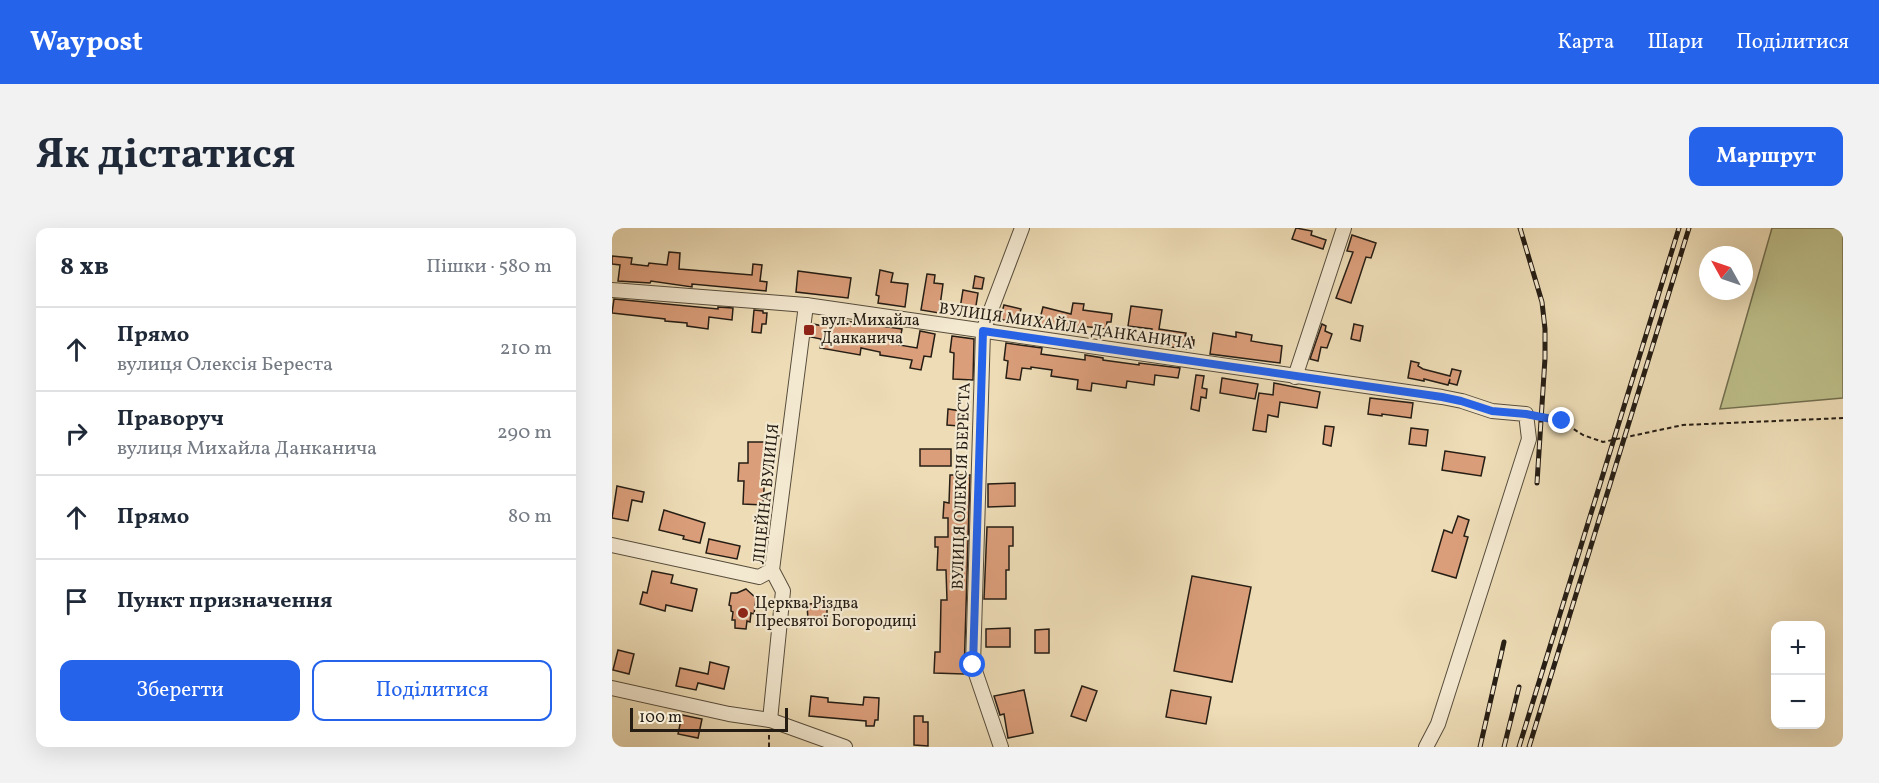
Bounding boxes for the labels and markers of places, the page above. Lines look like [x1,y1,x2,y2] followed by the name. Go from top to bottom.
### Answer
[821,310,920,350] place label: вул. Михайла Данканича
[802,323,816,337] marker: вул. Михайла Данканича
[755,593,917,633] place label: Церква Різдва Пресвятої Богородиці
[736,606,750,620] marker: Церква Різдва Пресвятої Богородиці

